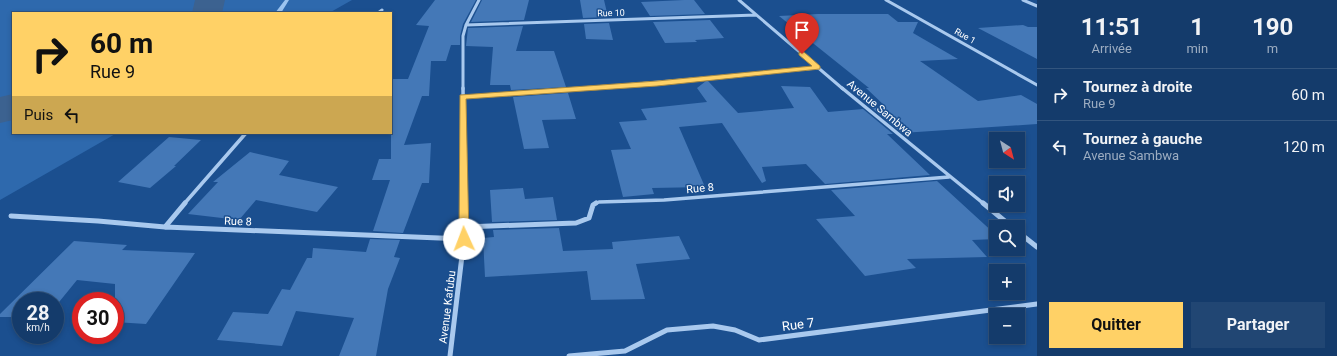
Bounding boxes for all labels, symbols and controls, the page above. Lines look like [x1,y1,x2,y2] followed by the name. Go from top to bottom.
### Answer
[597,8,625,18] street label: Rue 10
[785,13,819,54] pin
[1081,13,1143,41] text: 11:51
[1190,13,1204,41] text: 1
[1252,13,1293,41] text: 190
[791,19,813,41] icon: arrive
[953,26,977,46] street label: Rue 1
[90,27,153,60] text: 60 m
[24,28,76,80] icon: right
[1091,41,1132,56] text: Arrivée
[1186,41,1208,56] text: min
[1267,41,1278,56] text: m
[90,61,135,82] text: Rue 9
[844,77,915,139] street label: Avenue Sambwa
[1083,78,1192,96] text: Tournez à droite
[1049,84,1071,106] icon: right
[1291,86,1325,104] text: 60 m
[1083,96,1116,111] text: Rue 9
[61,104,83,126] icon: left
[24,106,53,124] text: Puis
[1083,130,1202,148] text: Tournez à gauche
[989,132,1025,168] north arrow
[989,132,1025,344] map controls
[1049,136,1071,158] icon: left
[1283,138,1325,156] text: 120 m
[1083,148,1179,163] text: Avenue Sambwa
[989,176,1025,212] button: sound
[686,181,714,196] street label: Rue 8
[224,215,252,228] street label: Rue 8
[443,218,485,260] position arrow
[989,220,1025,256] button: search
[989,264,1025,300] button: +
[437,270,458,344] street label: Avenue Kafubu
[72,292,124,344] speed limit sign: 30
[27,301,49,325] text: 28
[1049,302,1183,348] button: Quitter
[1191,302,1325,348] button: Partager
[989,308,1025,344] button: −
[781,315,815,334] street label: Rue 7
[26,322,50,333] text: km/h

